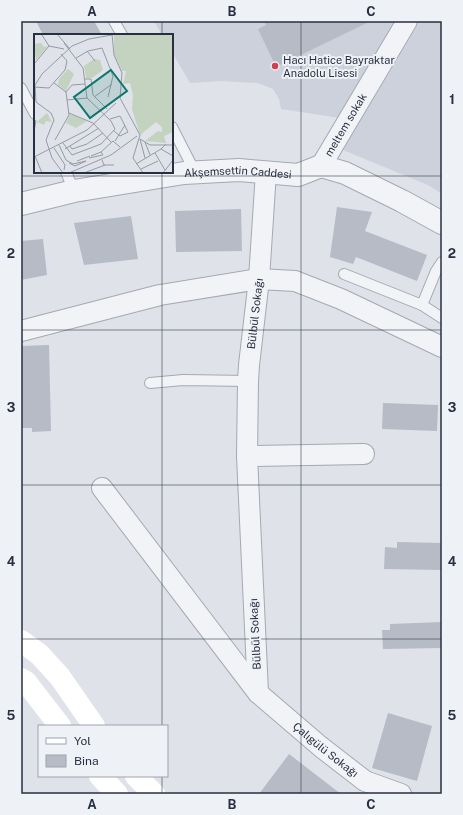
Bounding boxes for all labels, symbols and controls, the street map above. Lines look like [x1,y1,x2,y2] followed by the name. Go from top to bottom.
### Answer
[87,4,97,19] text: A
[228,4,237,19] text: B
[366,4,376,19] text: C
[34,34,173,173] inset map
[283,54,395,79] place label: Hacı Hatice Bayraktar Anadolu Lisesi
[270,61,280,71] marker: Hacı Hatice Bayraktar Anadolu Lisesi
[322,91,369,158] street label: meltem sokak
[8,92,14,107] text: 1
[449,92,455,107] text: 1
[184,164,292,180] street label: Akşemsettin Caddesi
[7,246,15,261] text: 2
[448,246,456,261] text: 2
[245,277,265,350] street label: Bülbül Sokağı
[7,400,16,415] text: 3
[448,400,457,415] text: 3
[7,554,16,569] text: 4
[448,554,457,569] text: 4
[247,598,263,670] street label: Bülbül Sokağı
[7,708,16,723] text: 5
[448,708,457,723] text: 5
[290,720,361,780] street label: Çalıgülü Sokağı
[38,725,168,777] legend
[74,734,91,748] text: Yol
[74,754,99,768] text: Bina
[87,797,97,812] text: A
[228,797,237,812] text: B
[366,797,376,812] text: C

